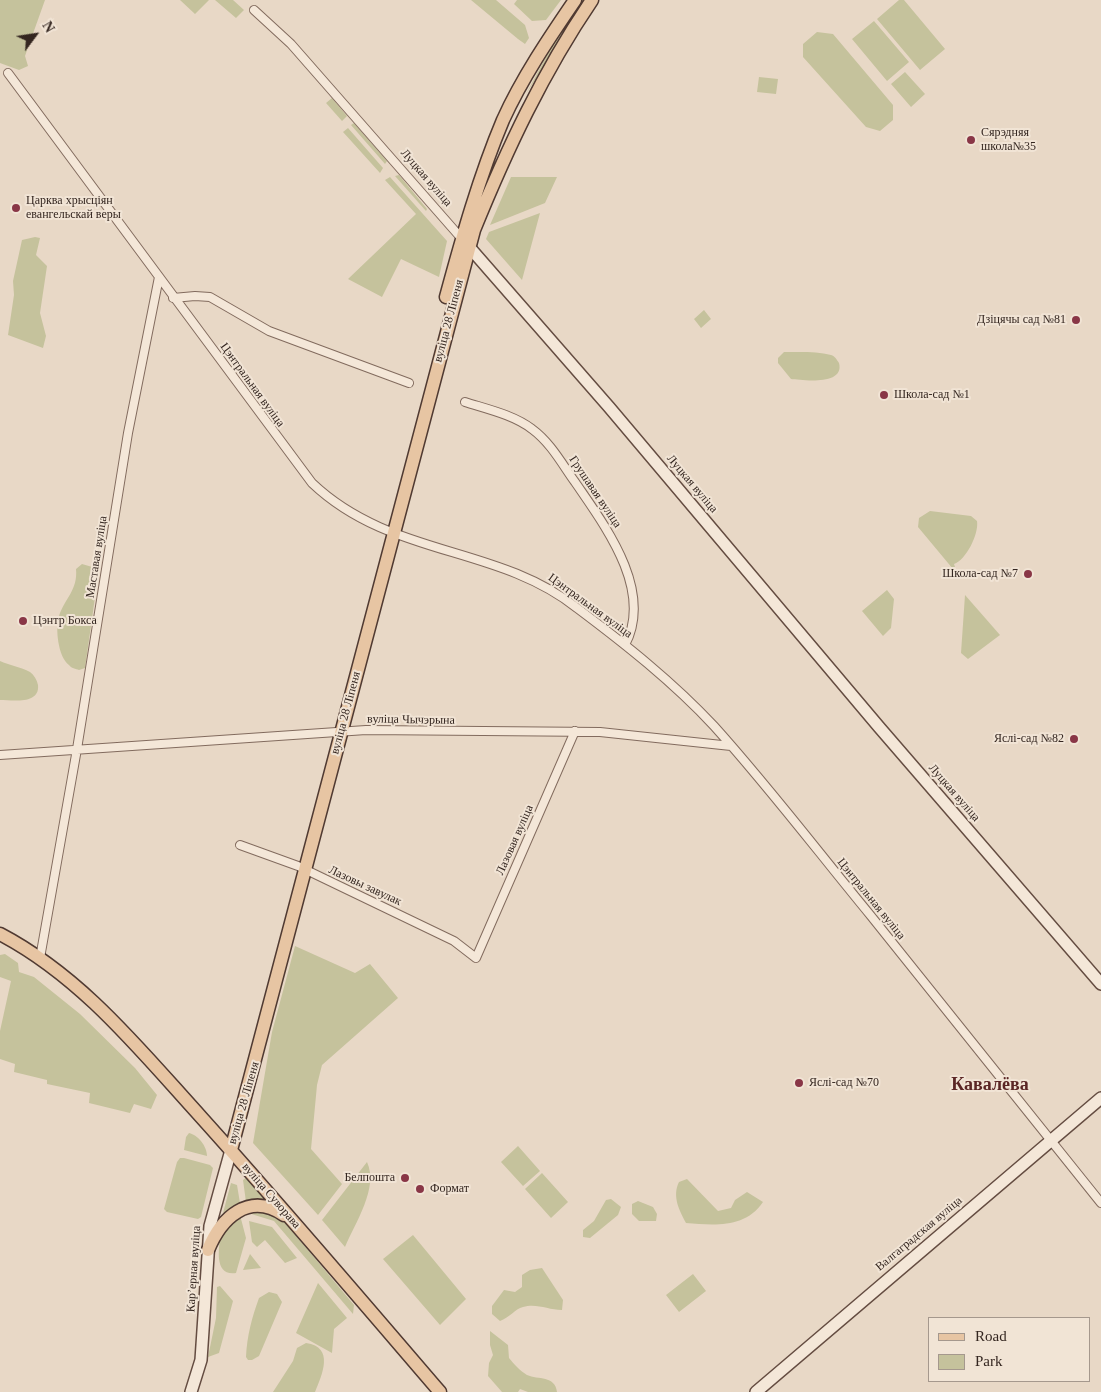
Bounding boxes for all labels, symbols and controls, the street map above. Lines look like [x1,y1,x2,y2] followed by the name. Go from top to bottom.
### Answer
[10,10,60,60] north arrow
[39,19,57,35] text: N
[981,126,1036,154] place label: Сярэдняя школа№35
[965,134,977,146] marker: Сярэдняя школа№35
[397,146,455,210] street label: Луцкая вуліца
[26,194,121,222] place label: Царква хрысціян евангельскай веры
[10,202,22,214] marker: Царква хрысціян евангельскай веры
[431,278,467,364] street label: вуліца 28 Ліпеня
[977,313,1066,327] place label: Дзіцячы сад №81
[1070,314,1082,326] marker: Дзіцячы сад №81
[217,340,287,430] street label: Цэнтральная вуліца
[894,388,970,402] place label: Школа-сад №1
[878,389,890,401] marker: Школа-сад №1
[663,452,721,516] street label: Луцкая вуліца
[566,453,624,531] street label: Грушавая вуліца
[83,515,111,599] street label: Маставая вуліца
[942,567,1018,581] place label: Школа-сад №7
[1022,568,1034,580] marker: Школа-сад №7
[545,571,635,641] street label: Цэнтральная вуліца
[33,614,97,628] place label: Цэнтр Бокса
[17,615,29,627] marker: Цэнтр Бокса
[328,670,364,756] street label: вуліца 28 Ліпеня
[367,712,455,728] street label: вуліца Чычэрына
[994,732,1064,746] place label: Яслі-сад №82
[1068,733,1080,745] marker: Яслі-сад №82
[925,761,983,825] street label: Луцкая вуліца
[493,803,537,877] street label: Лазовая вуліца
[834,855,908,943] street label: Цэнтральная вуліца
[326,863,404,909] street label: Лазовы завулак
[225,1060,263,1146] street label: вуліца 28 Ліпеня
[951,1074,1029,1096] district label: Кавалёва
[809,1076,879,1090] place label: Яслі-сад №70
[793,1077,805,1089] marker: Яслі-сад №70
[239,1160,303,1232] street label: вуліца Суворава
[344,1171,395,1185] place label: Белпошта
[399,1172,411,1184] marker: Белпошта
[430,1182,469,1196] place label: Формат
[414,1183,426,1195] marker: Формат
[873,1194,965,1274] street label: Валгаградская вуліца
[184,1225,204,1313] street label: Карʼерная вуліца
[928,1317,1091,1382] legend
[975,1328,1007,1344] text: Road
[975,1353,1003,1369] text: Park

